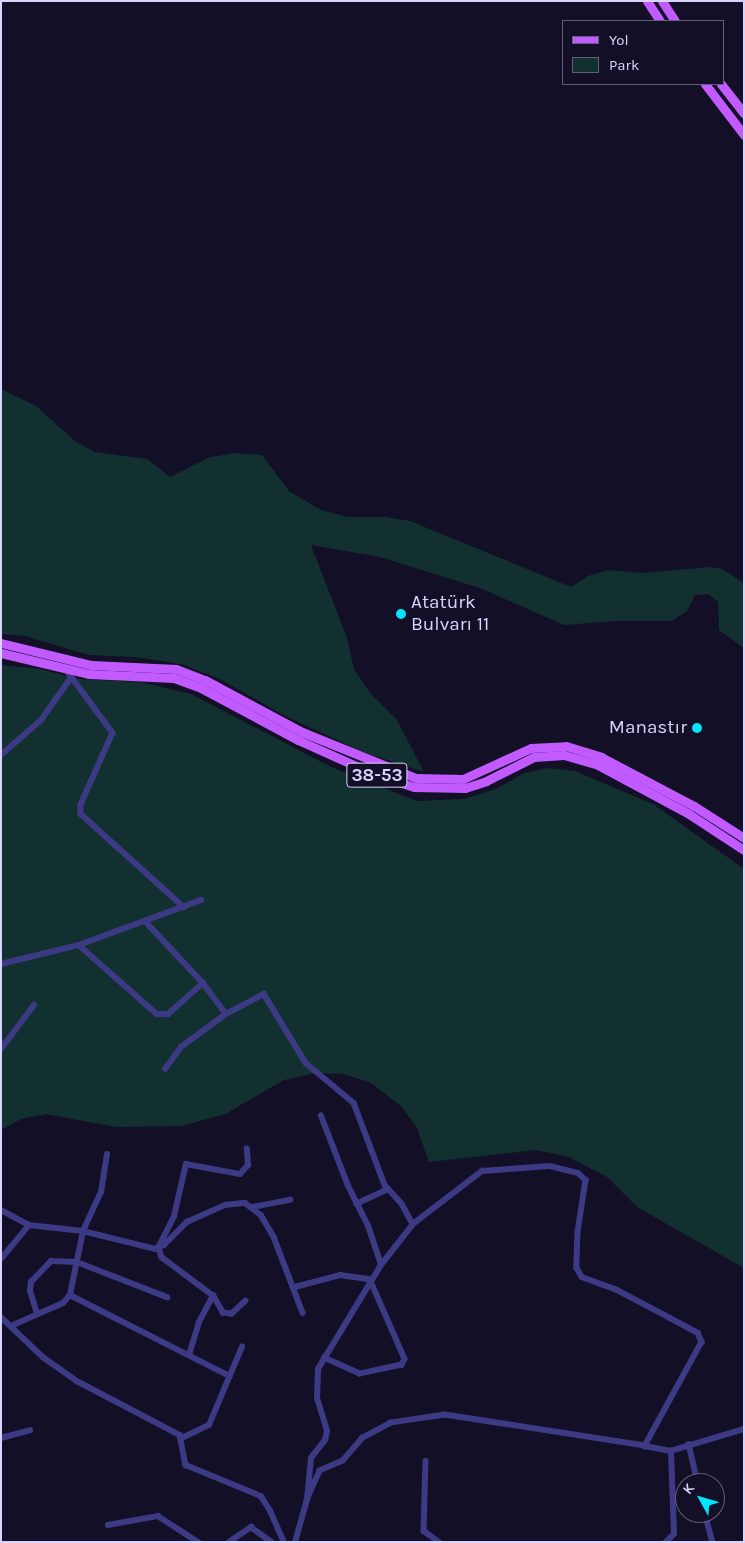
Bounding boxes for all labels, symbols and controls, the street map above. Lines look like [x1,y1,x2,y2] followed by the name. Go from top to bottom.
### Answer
[562,20,725,85] legend
[609,31,629,49] text: Yol
[609,56,639,74] text: Park
[411,592,489,636] place label: Atatürk Bulvarı 11
[395,608,407,620] marker: Atatürk Bulvarı 11
[609,717,687,739] place label: Manastır
[691,722,703,734] marker: Manastır
[346,760,408,790] road number: 38-53
[675,1473,725,1523] north arrow
[679,1480,698,1498] text: K

